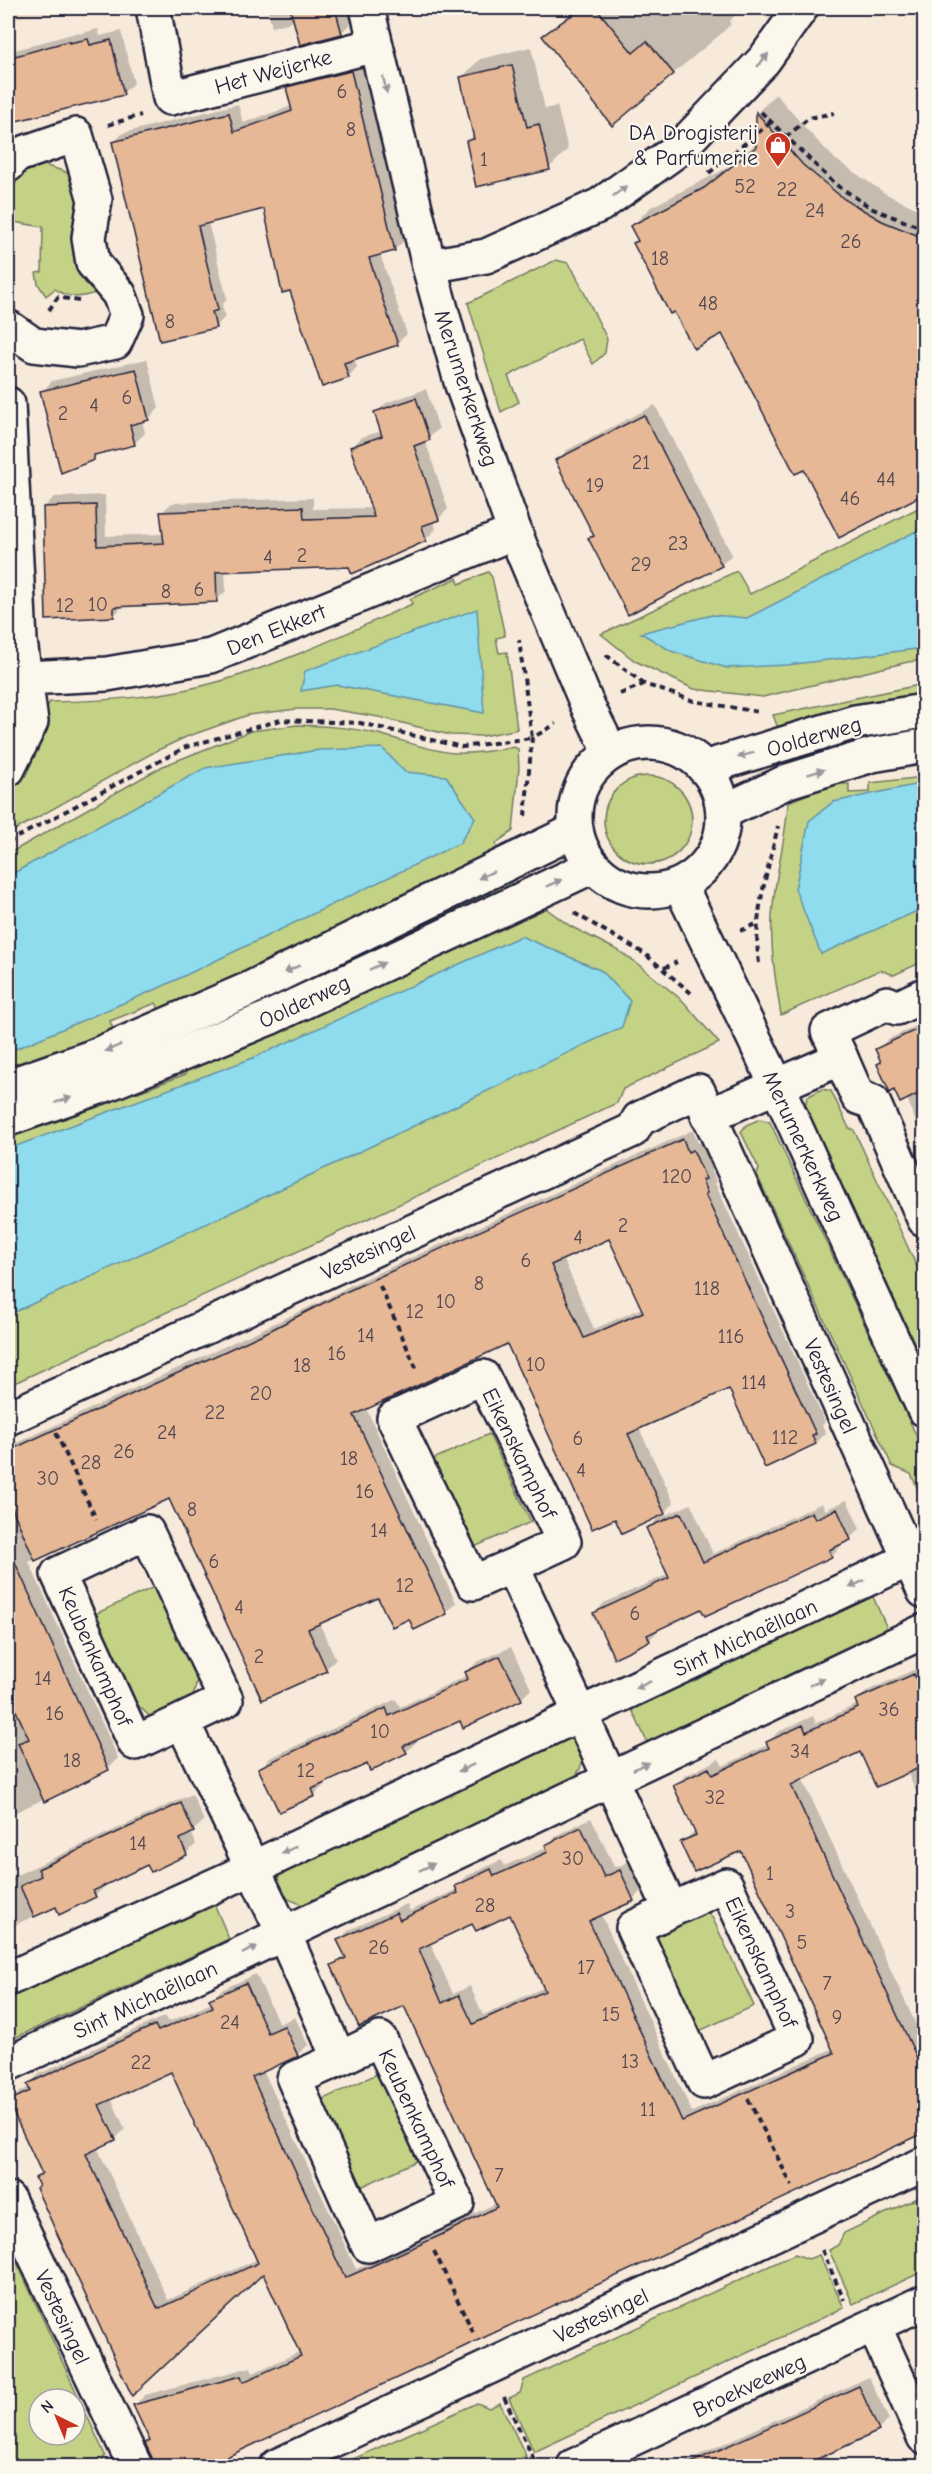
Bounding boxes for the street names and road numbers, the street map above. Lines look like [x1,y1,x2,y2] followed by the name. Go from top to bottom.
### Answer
[212,44,335,100] street label: Het Weijerke
[428,307,504,470] street label: Merumerkerkweg
[223,598,330,662] street label: Den Ekkert
[764,711,865,763] street label: Oolderweg
[255,970,354,1034] street label: Oolderweg
[757,1067,849,1226] street label: Merumerkerkweg
[317,1220,420,1286] street label: Vestesingel
[798,1335,863,1438] street label: Vestesingel
[476,1384,563,1524] street label: Eikenskamphof
[53,1582,138,1732] street label: Keubenkamphof
[669,1593,821,1683] street label: Sint Michaëllaan
[719,1893,804,2034] street label: Eikenskamphof
[69,1955,221,2045] street label: Sint Michaëllaan
[373,2045,460,2194] street label: Keubenkamphof
[29,2266,95,2369] street label: Vestesingel
[550,2283,653,2349] street label: Vestesingel
[689,2348,810,2423] street label: Broekveeweg

